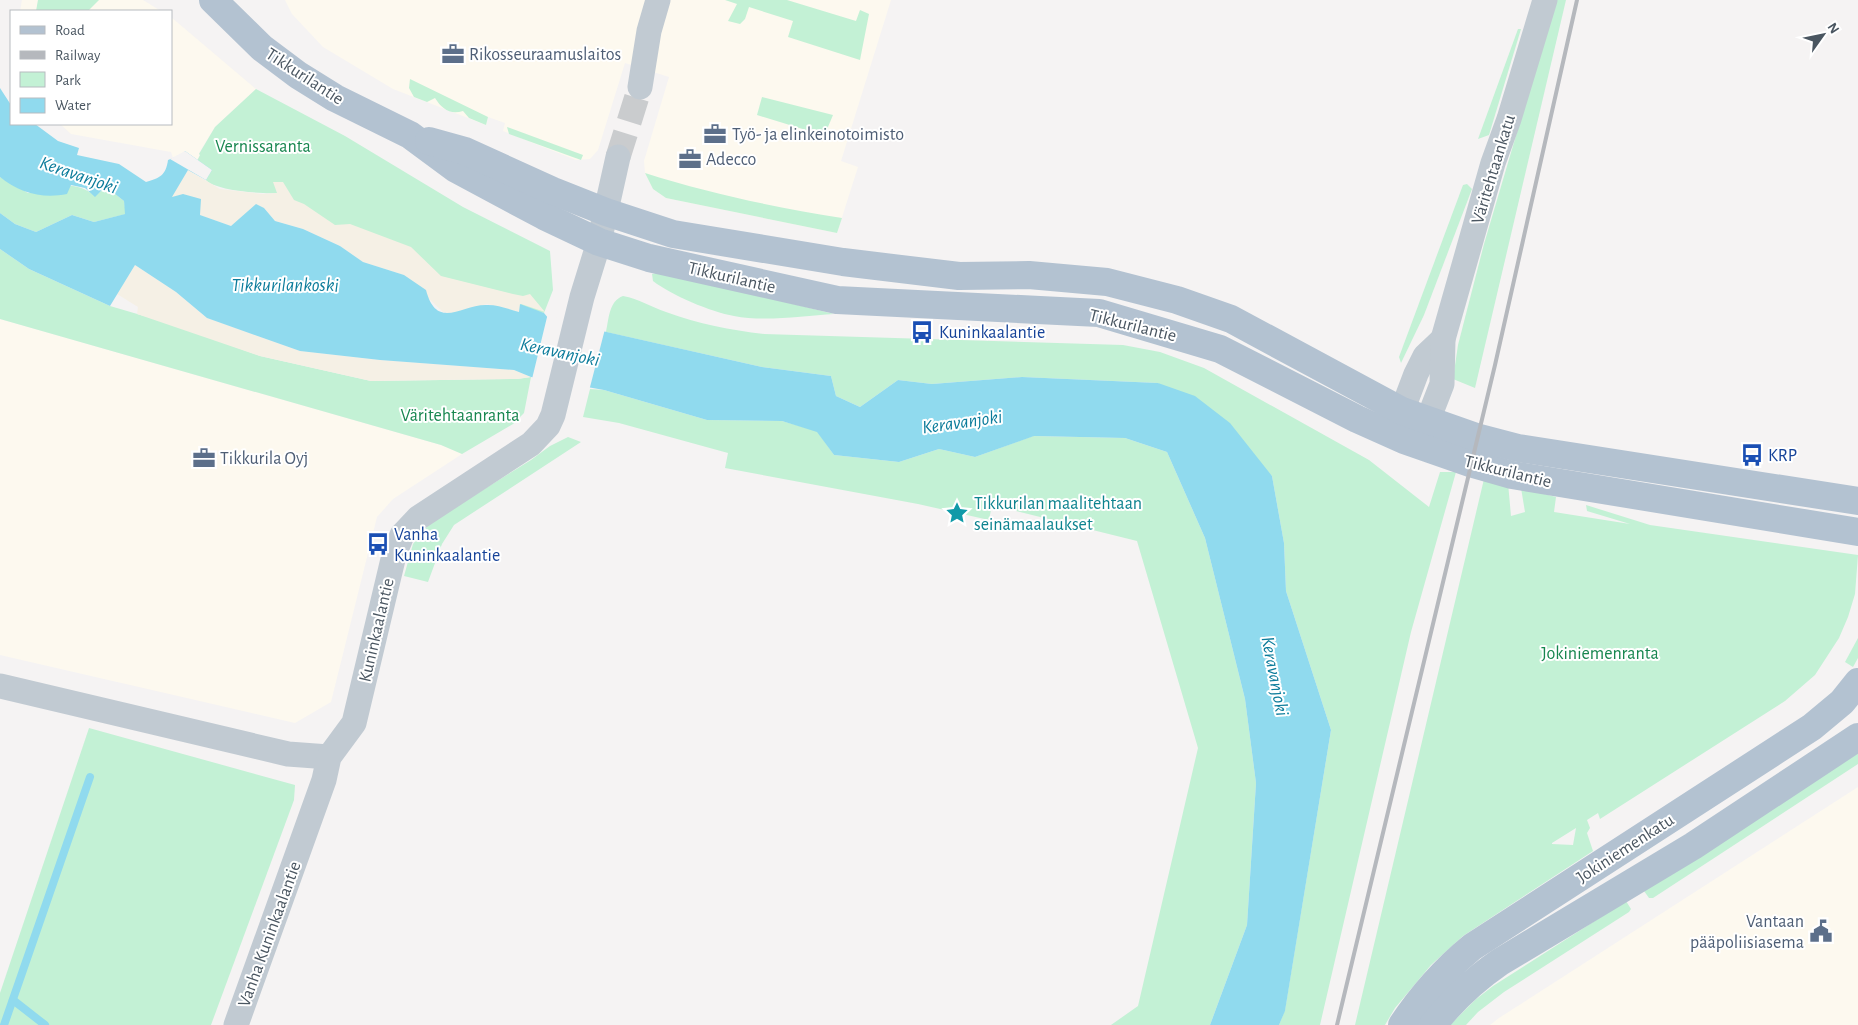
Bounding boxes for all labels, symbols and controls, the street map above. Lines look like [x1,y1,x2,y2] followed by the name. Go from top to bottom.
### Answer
[10,10,172,125] legend
[1798,10,1848,60] north arrow
[1825,21,1842,36] text: N
[55,23,85,38] text: Road
[440,41,466,67] office icon: Rikosseuraamuslaitos
[262,45,347,109] street label: Tikkurilantie
[469,46,621,64] place label: Rikosseuraamuslaitos
[55,48,101,63] text: Railway
[55,73,81,88] text: Park
[55,98,91,113] text: Water
[1469,113,1519,226] street label: Väritehtaankatu
[702,121,728,147] office icon: Työ- ja elinkeinotoimisto
[732,126,904,144] place label: Työ- ja elinkeinotoimisto
[215,138,311,156] park label: Vernissaranta
[677,146,703,172] office icon: Adecco
[706,151,757,169] place label: Adecco
[37,153,120,198] water label: Keravanjoki
[686,259,777,297] street label: Tikkurilantie
[231,276,339,295] water label: Tikkurilankoski
[1087,306,1178,345] street label: Tikkurilantie
[909,319,935,345] bus stop icon: Kuninkaalantie
[939,324,1045,342] place label: Kuninkaalantie
[518,335,601,370] water label: Keravanjoki
[400,407,520,425] park label: Väritehtaanranta
[921,407,1003,438] water label: Keravanjoki
[1739,442,1765,468] bus stop icon: KRP
[191,445,217,471] office icon: Tikkurila Oyj
[1768,447,1797,465] place label: KRP
[220,450,308,468] place label: Tikkurila Oyj
[1462,452,1553,491] street label: Tikkurilantie
[974,495,1142,534] place label: Tikkurilan maalitehtaan seinämaalaukset
[944,500,970,526] place icon: Tikkurilan maalitehtaan seinämaalaukset
[394,526,500,565] place label: Vanha Kuninkaalantie
[365,531,391,557] bus stop icon: Vanha Kuninkaalantie
[356,576,398,684] street label: Kuninkaalantie
[1258,635,1292,718] water label: Keravanjoki
[1541,645,1659,663] park label: Jokiniemenranta
[1574,811,1677,887] street label: Jokiniemenkatu
[235,859,305,1010] street label: Vanha Kuninkaalantie
[1690,913,1804,952] place label: Vantaan pääpoliisiasema
[1808,918,1834,944] public building icon: Vantaan pääpoliisiasema

